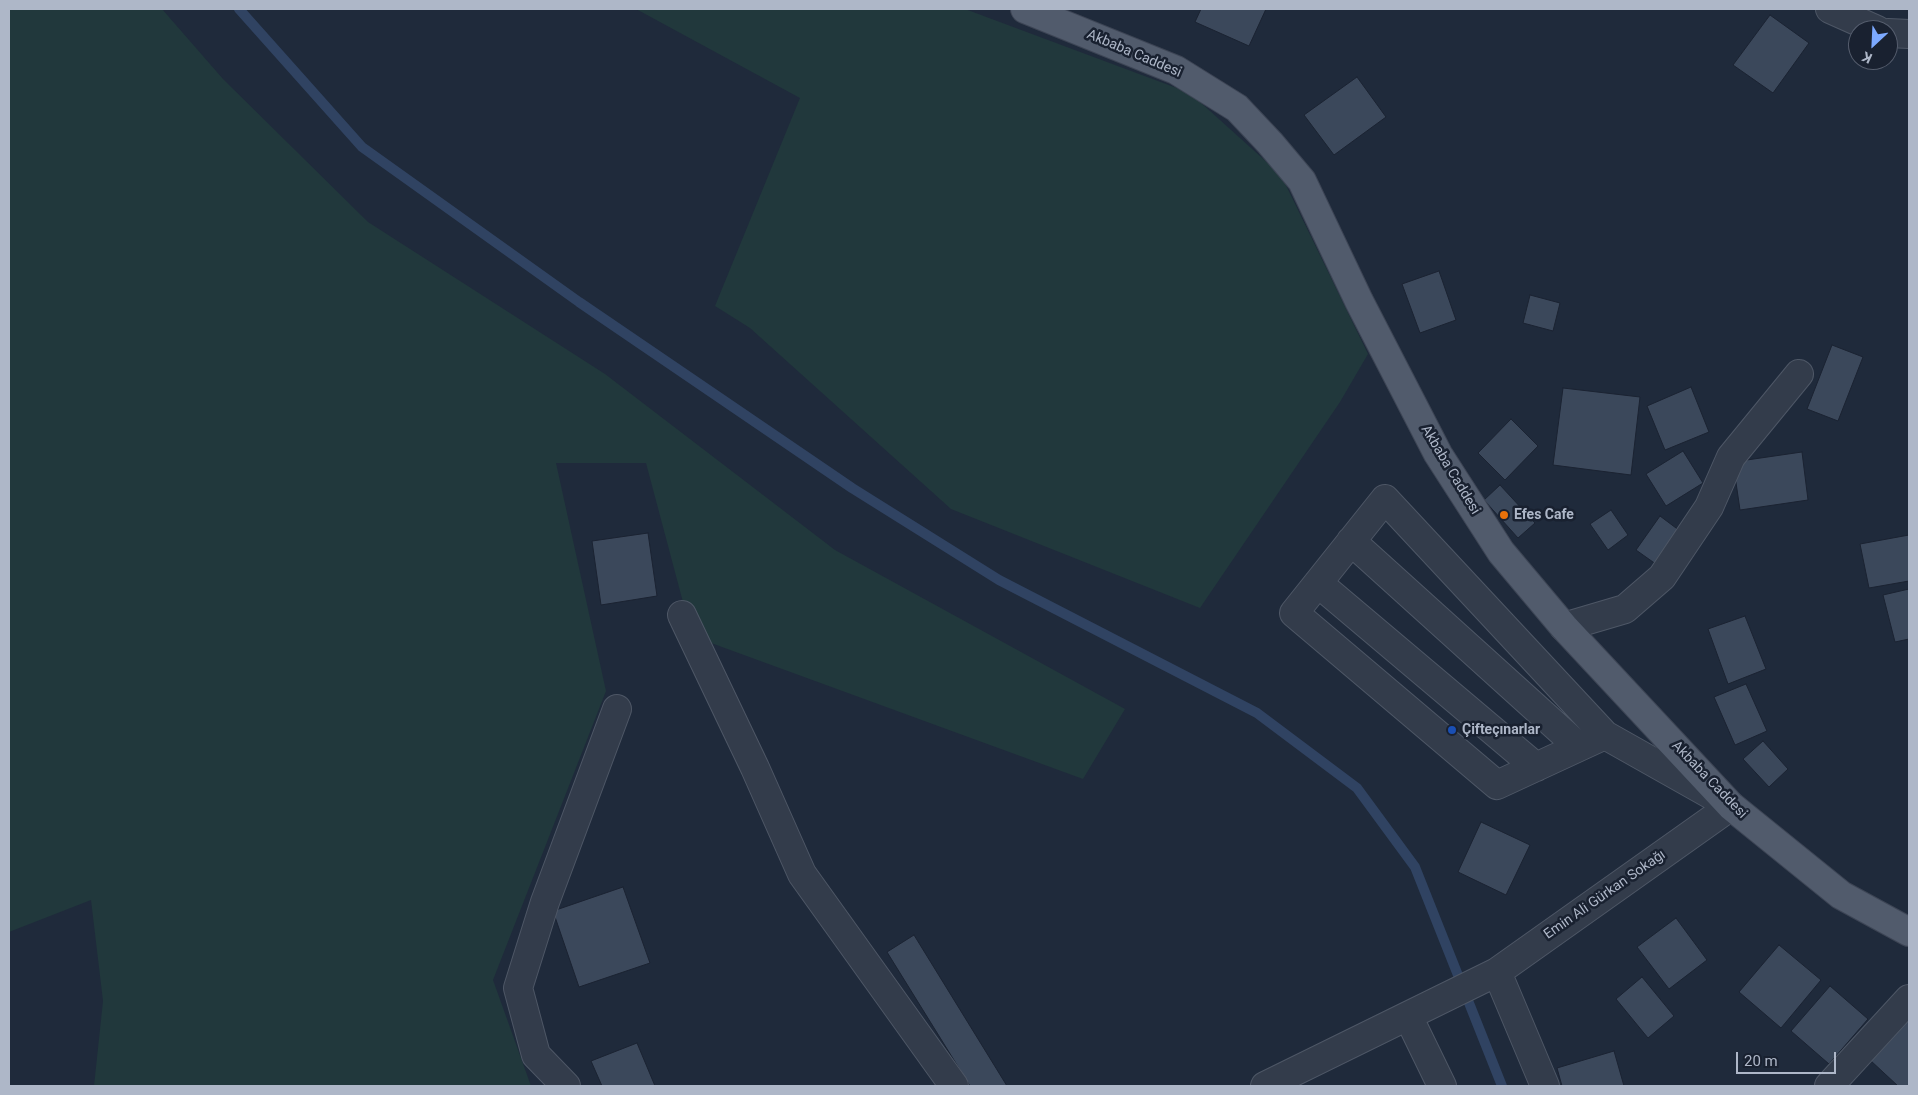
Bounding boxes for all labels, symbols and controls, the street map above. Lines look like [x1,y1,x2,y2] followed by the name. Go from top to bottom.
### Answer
[1848,20,1898,70] north arrow
[1084,26,1184,82] street label: Akbaba Caddesi
[1860,49,1875,67] text: K
[1417,422,1483,518] street label: Akbaba Caddesi
[1514,507,1574,523] place label: Efes Cafe
[1498,509,1510,521] marker: Efes Cafe
[1462,722,1540,738] place label: Çifteçınarlar
[1446,724,1458,736] marker: Çifteçınarlar
[1668,738,1750,822] street label: Akbaba Caddesi
[1541,847,1669,943] street label: Emin Ali Gürkan Sokağı
[1738,1042,1838,1074] scale bar
[1744,1052,1778,1070] text: 20 m

